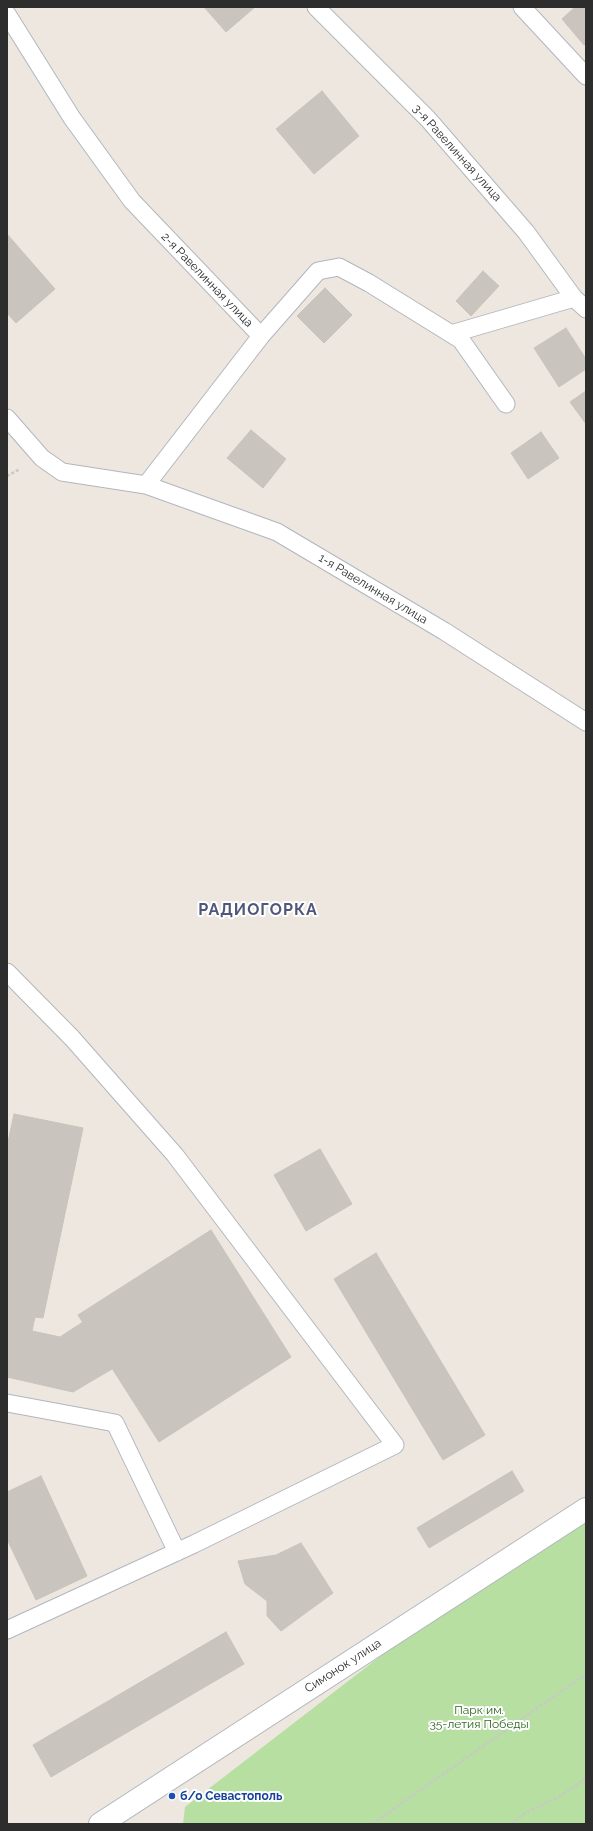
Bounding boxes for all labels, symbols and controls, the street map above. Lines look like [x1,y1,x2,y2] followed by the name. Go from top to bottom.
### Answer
[410,101,504,205] street label: 3-я Равелинная улица
[158,230,256,330] street label: 2-я Равелинная улица
[316,551,430,627] street label: 1-я Равелинная улица
[198,900,318,920] district label: РАДИОГОРКА
[302,1636,384,1696] street label: Симонок улица
[429,1703,529,1731] park label: Парк им. 35-летия Победы
[180,1789,282,1803] place label: б/о Севастополь
[167,1791,177,1801] marker: б/о Севастополь

